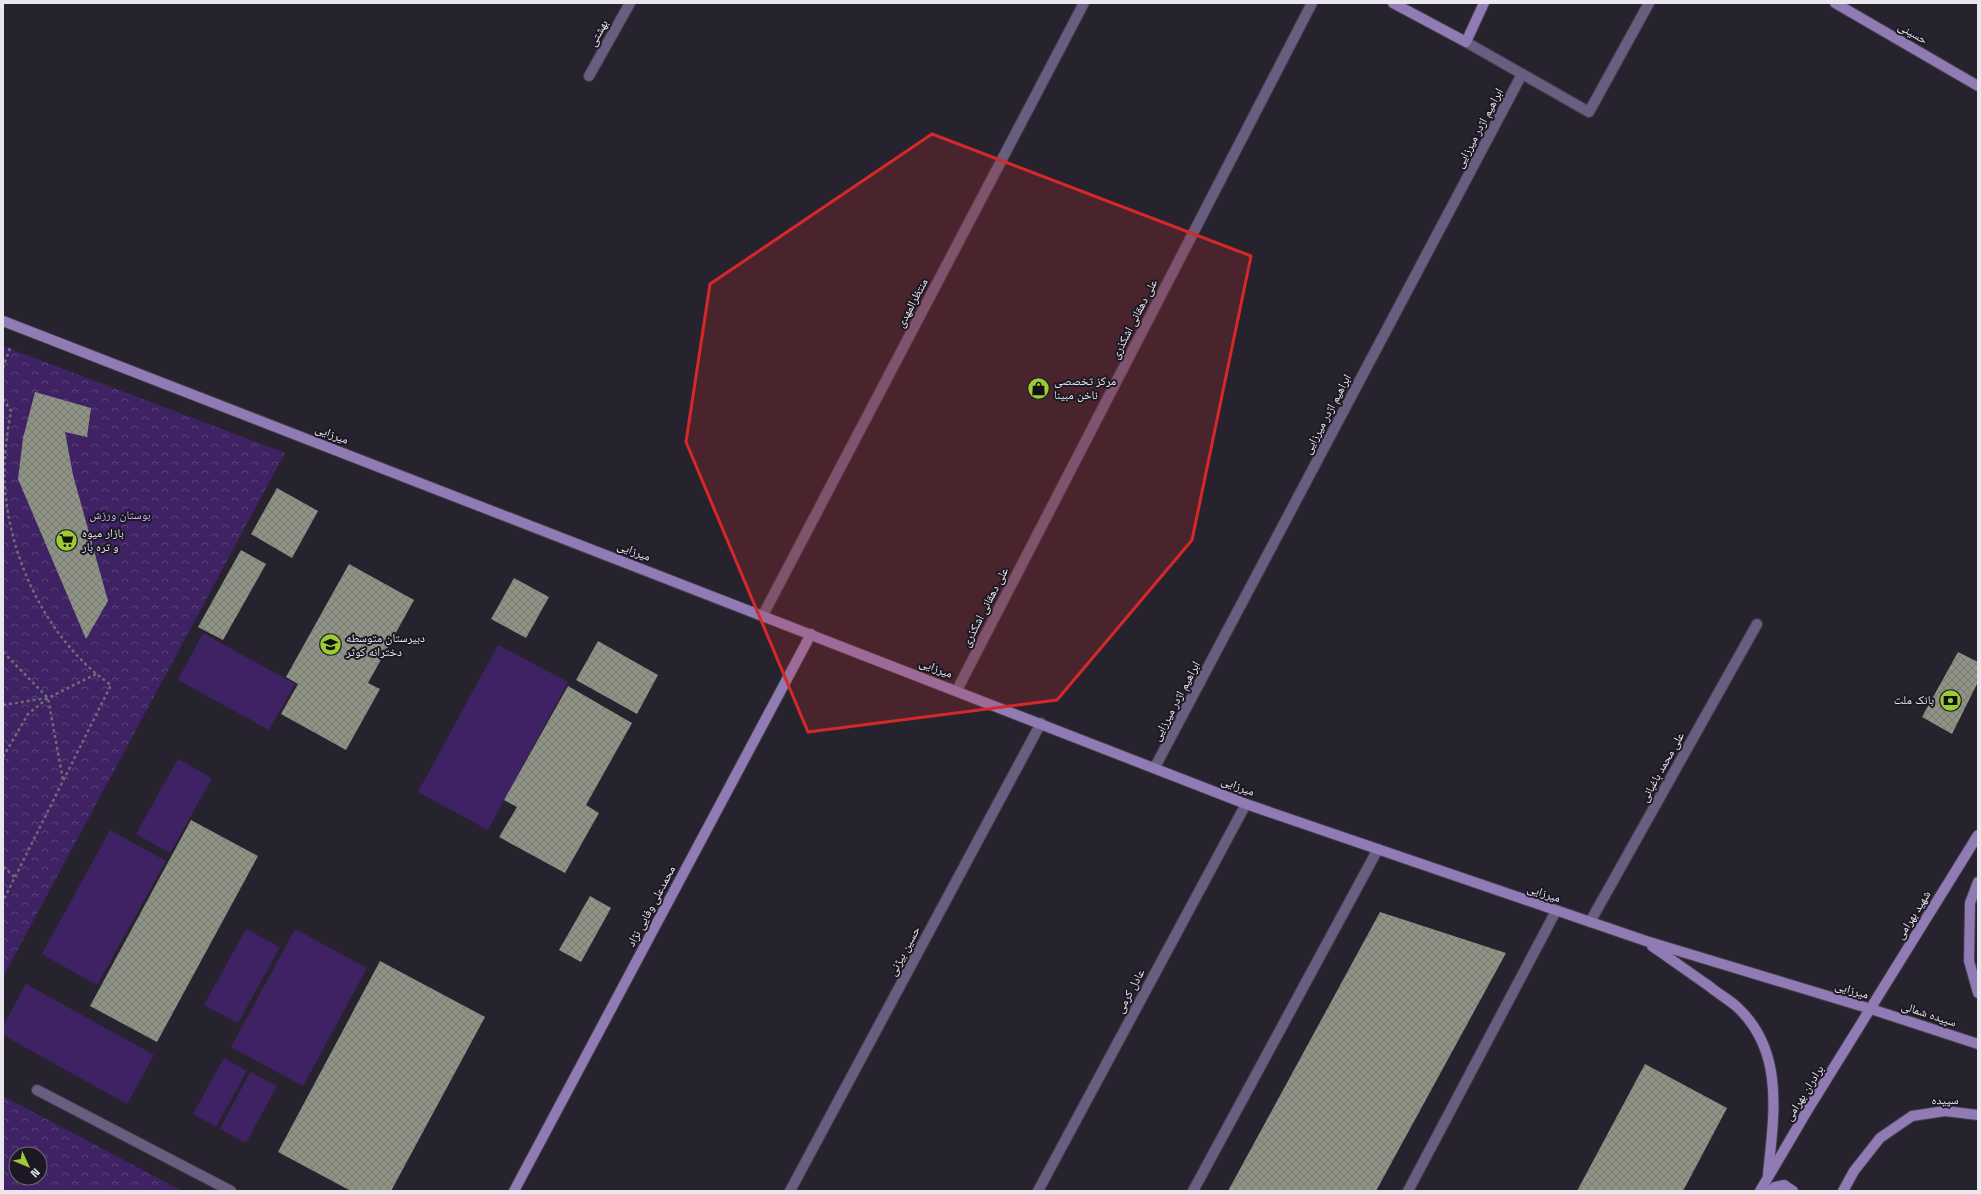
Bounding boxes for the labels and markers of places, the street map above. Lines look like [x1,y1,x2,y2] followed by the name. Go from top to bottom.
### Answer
[1054,373,1116,403] place label: مرکز تخصصی ناخن مبینا
[1025,375,1051,401] shop icon: مرکز تخصصی ناخن مبینا
[81,525,124,555] place label: بازار میوه و تره بار
[54,527,80,553] supermarket icon: بازار میوه و تره بار
[345,630,425,660] place label: دبیرستان متوسطه دخترانه کوثر
[317,632,343,658] school or university icon: دبیرستان متوسطه دخترانه کوثر
[1937,687,1963,713] bank icon: بانک ملت
[1894,692,1934,708] place label: بانک ملت

